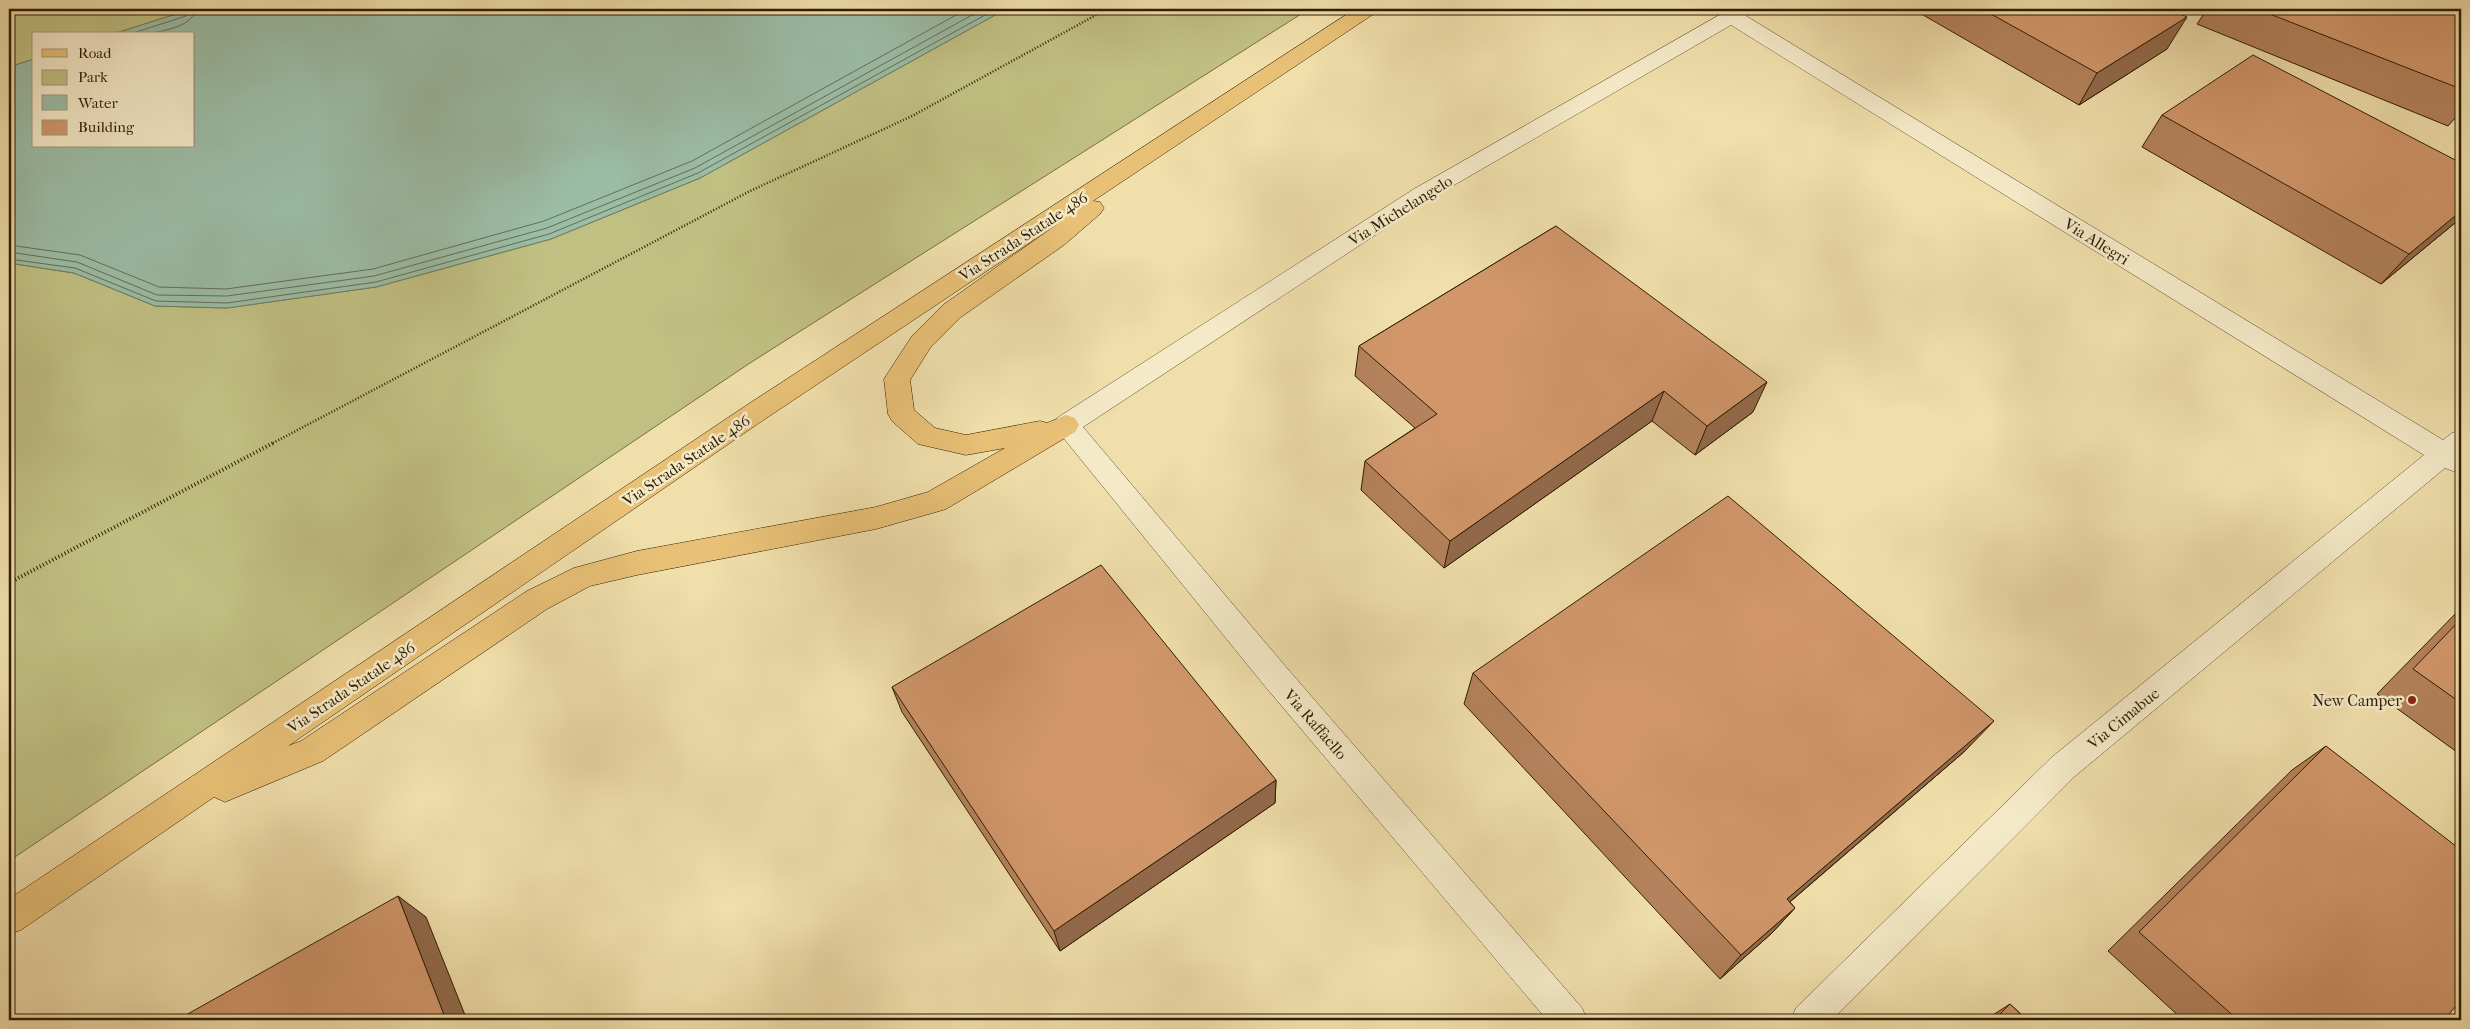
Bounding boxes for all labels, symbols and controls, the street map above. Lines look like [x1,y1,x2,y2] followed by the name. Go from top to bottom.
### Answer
[32,32,195,148] legend
[78,44,112,62] text: Road
[78,68,108,86] text: Park
[77,94,118,112] text: Water
[78,118,135,136] text: Building
[1344,171,1456,251] street label: Via Michelangelo
[954,187,1092,286] street label: Via Strada Statale 486
[2060,213,2133,269] street label: Via Allegri
[618,410,754,511] street label: Via Strada Statale 486
[283,637,419,738] street label: Via Strada Statale 486
[2083,684,2163,754] street label: Via Cimabue
[1279,685,1351,763] street label: Via Raffaello
[2312,691,2402,710] place label: New Camper
[2406,694,2418,706] marker: New Camper

